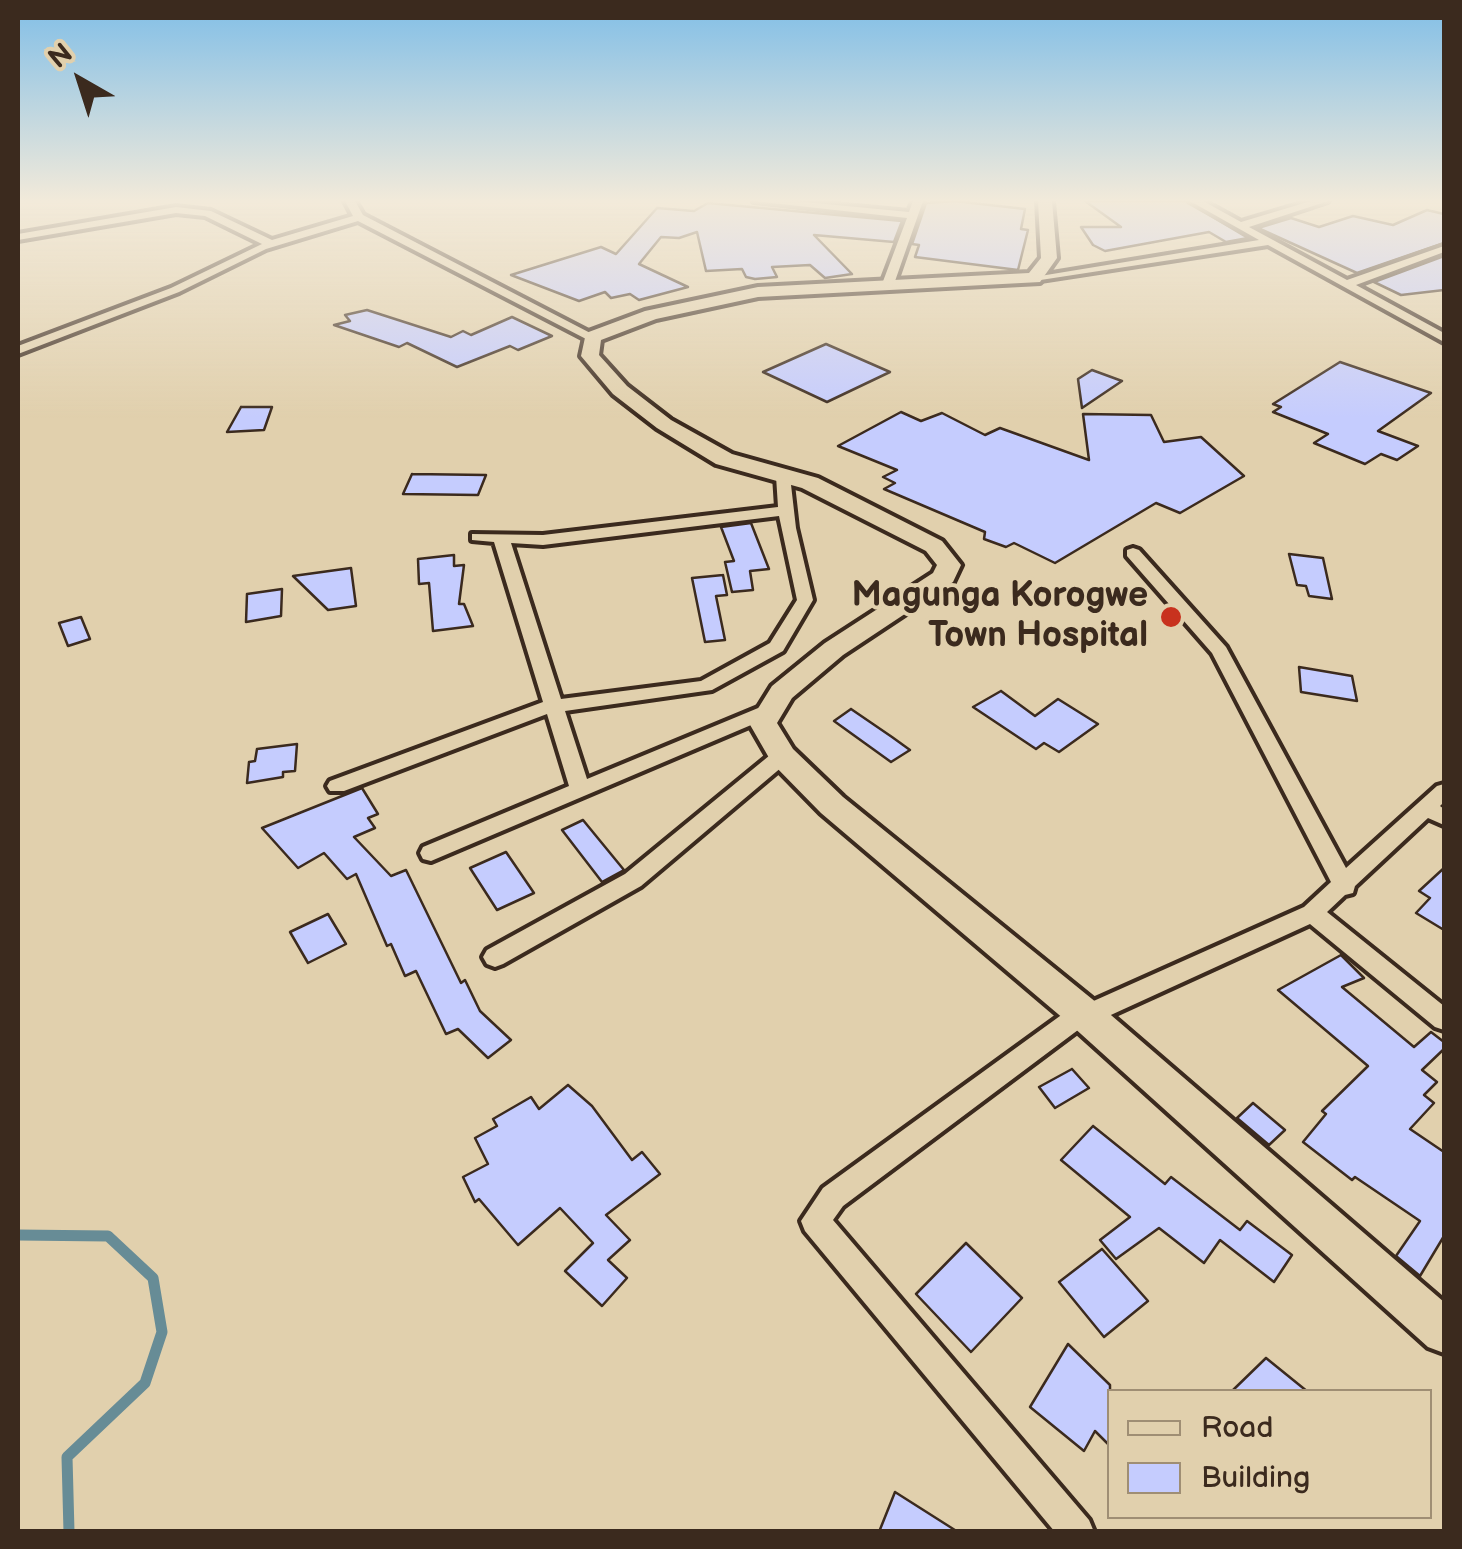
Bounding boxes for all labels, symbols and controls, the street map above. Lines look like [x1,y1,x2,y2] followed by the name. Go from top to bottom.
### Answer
[30,30,130,130] north arrow
[42,37,79,76] text: N
[851,576,1148,658] place label: Magunga Korogwe Town Hospital
[1158,604,1184,630] marker: Magunga Korogwe Town Hospital
[1107,1389,1432,1519] legend
[1201,1410,1274,1446] text: Road
[1201,1460,1310,1496] text: Building

